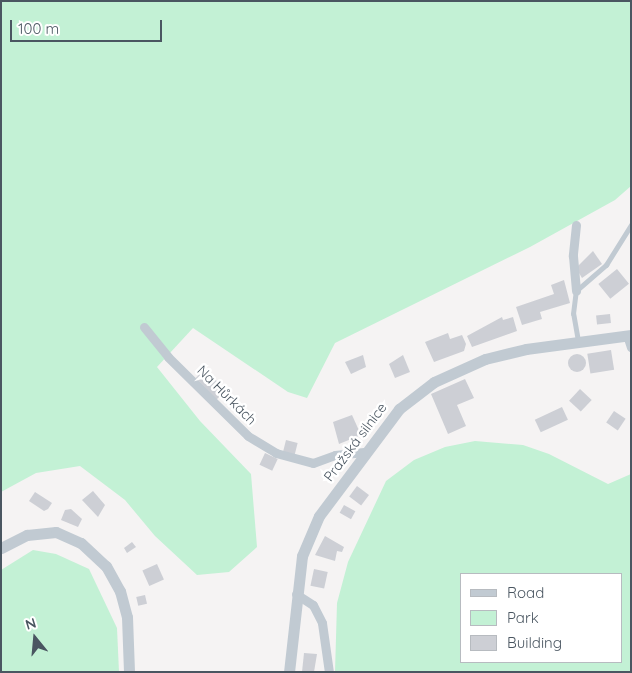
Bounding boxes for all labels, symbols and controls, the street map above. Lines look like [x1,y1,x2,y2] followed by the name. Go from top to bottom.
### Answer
[12,10,165,42] scale bar
[18,19,59,38] text: 100 m
[194,362,260,428] street label: Na Hůrkách
[320,399,390,485] street label: Pražská silnice
[460,573,622,663] legend
[507,583,544,602] text: Road
[507,608,539,627] text: Park
[10,613,60,663] north arrow
[23,614,38,634] text: N
[507,633,562,652] text: Building

